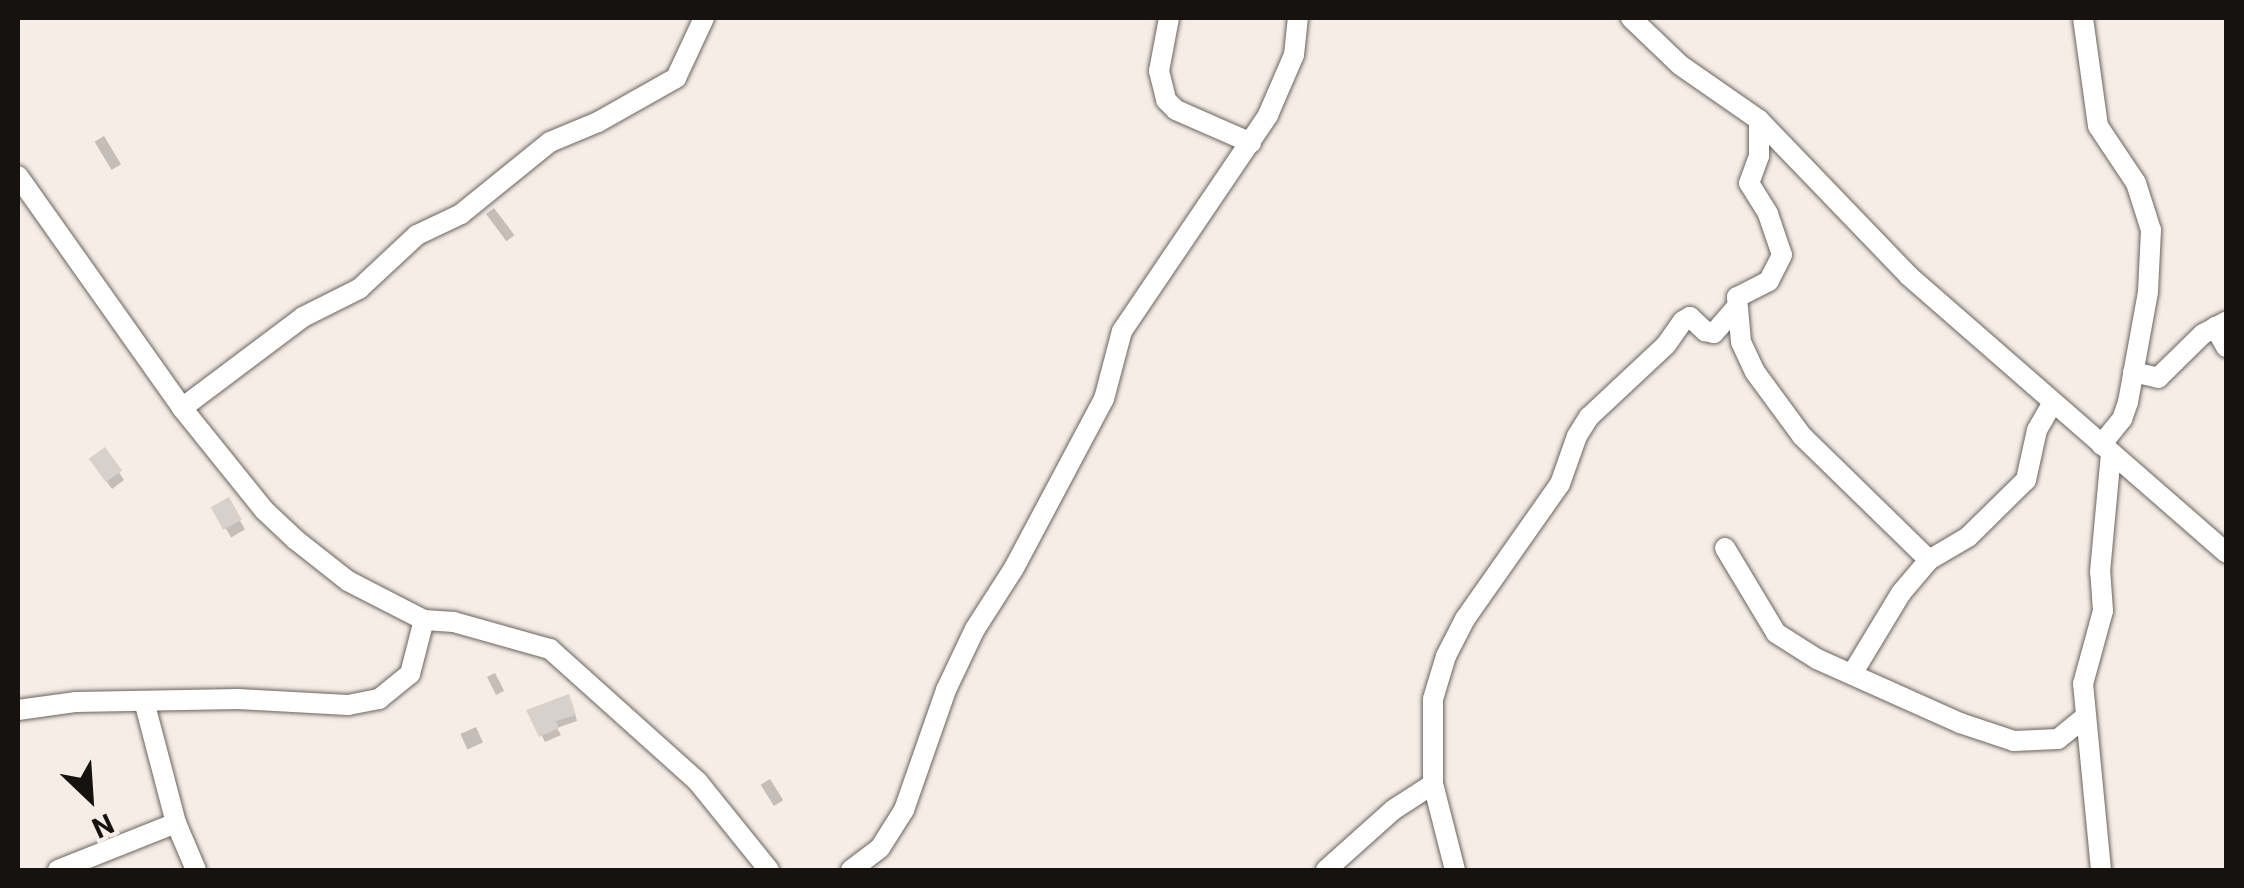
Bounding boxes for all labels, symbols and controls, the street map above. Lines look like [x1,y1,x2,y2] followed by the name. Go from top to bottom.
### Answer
[40,748,140,848] north arrow
[87,807,119,845] text: N

